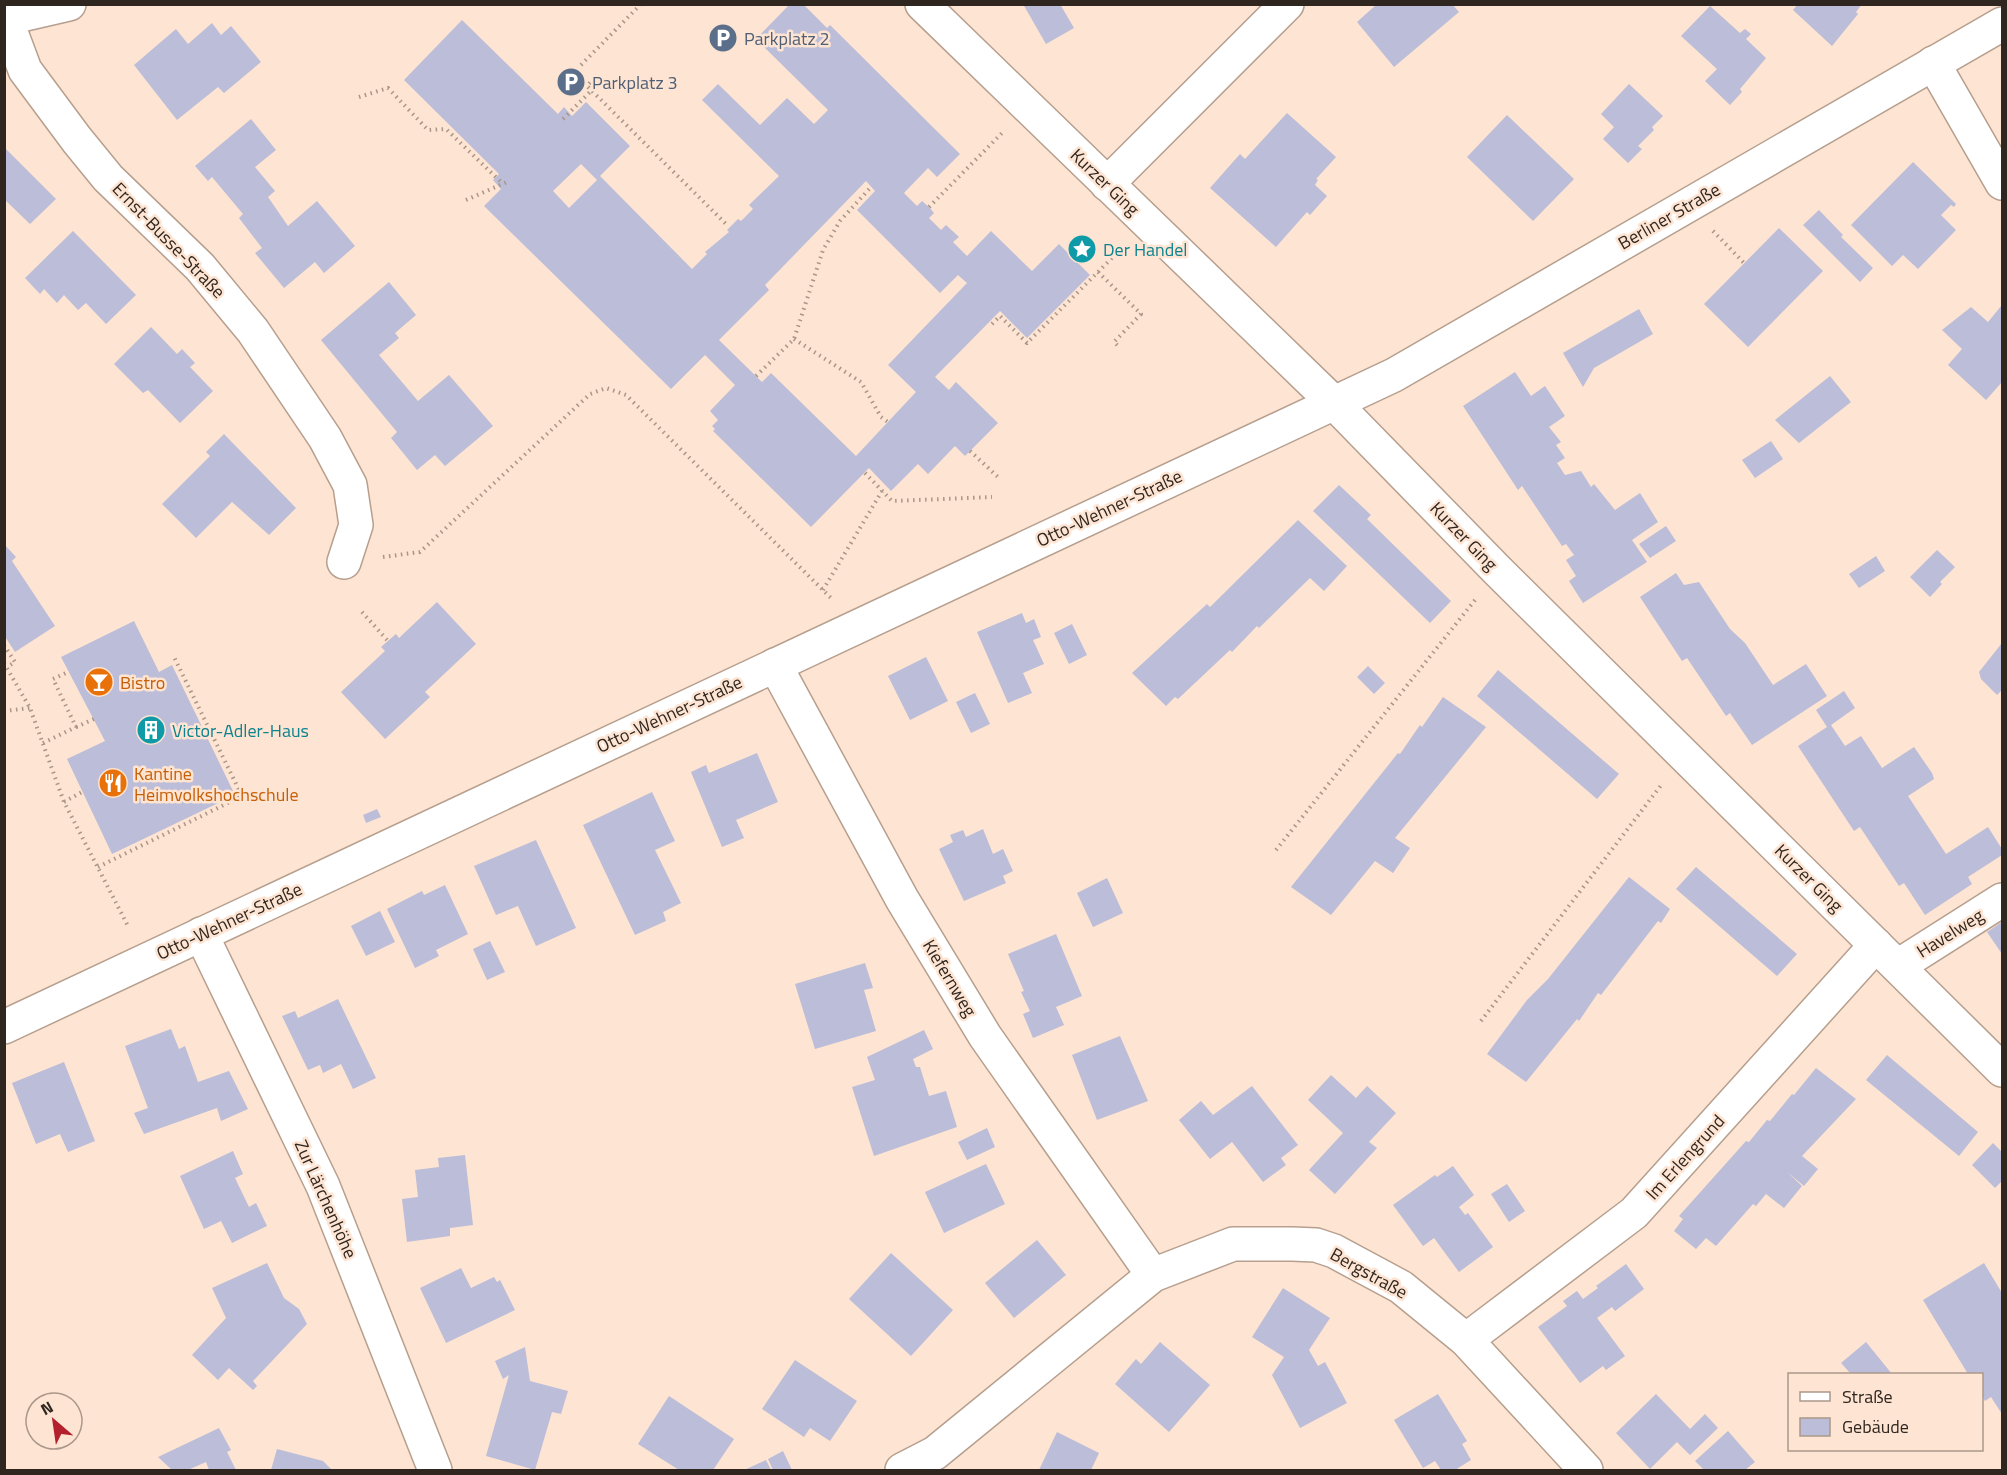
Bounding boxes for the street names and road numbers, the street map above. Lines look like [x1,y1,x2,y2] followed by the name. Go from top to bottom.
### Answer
[1064,142,1146,222] street label: Kurzer Ging
[106,176,232,304] street label: Ernst-Busse-Straße
[1613,176,1725,256] street label: Berliner Straße
[1032,462,1186,554] street label: Otto-Wehner-Straße
[1424,495,1504,577] street label: Kurzer Ging
[592,668,746,760] street label: Otto-Wehner-Straße
[1769,838,1849,918] street label: Kurzer Ging
[152,875,306,967] street label: Otto-Wehner-Straße
[1911,902,1989,964] street label: Havelweg
[916,934,984,1022] street label: Kiefernweg
[1639,1108,1731,1206] street label: Im Erlengrund
[288,1135,364,1263] street label: Zur Lärchenhöhe
[1325,1241,1413,1305] street label: Bergstraße

